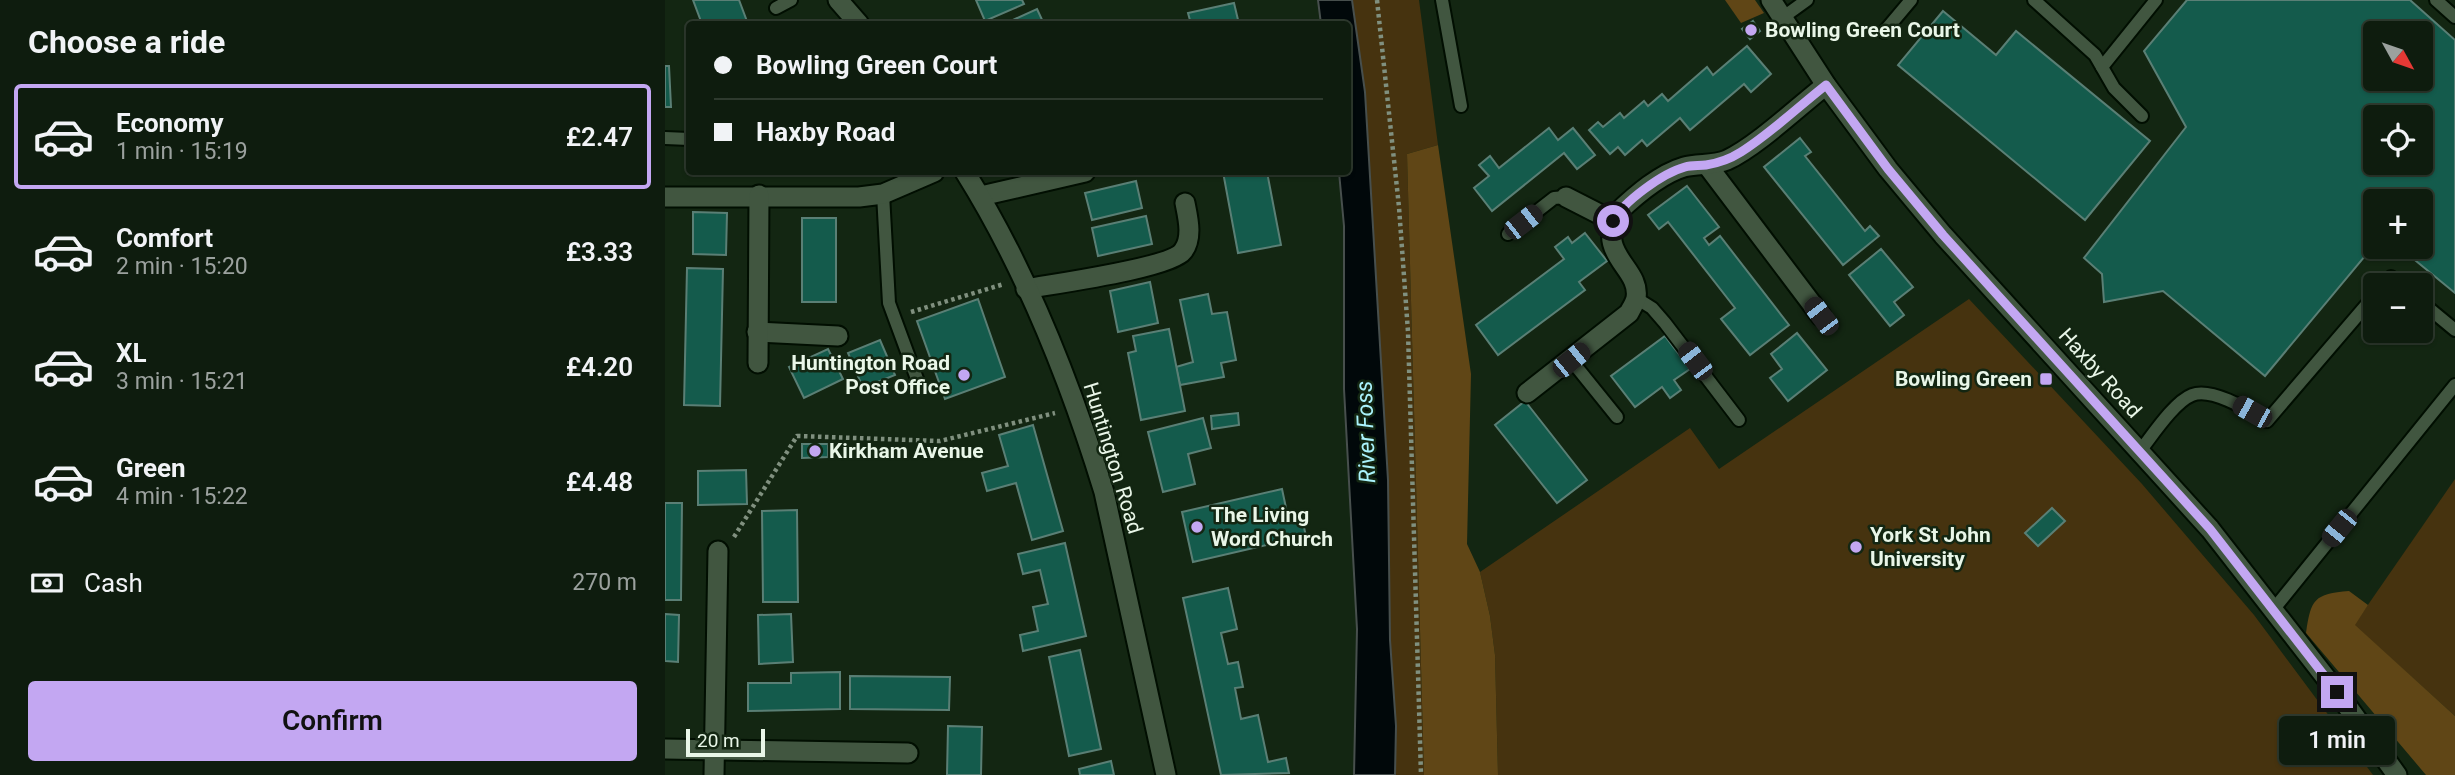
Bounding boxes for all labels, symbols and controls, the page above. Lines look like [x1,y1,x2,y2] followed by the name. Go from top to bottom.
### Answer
[1765,18,1960,42] place label: Bowling Green Court
[2363,21,2433,91] north arrow
[2363,21,2433,343] map controls
[1743,22,1759,38] marker: Bowling Green Court
[28,23,225,61] text: Choose a ride
[756,50,997,80] text: Bowling Green Court
[32,105,95,168] icon: car
[2363,105,2433,175] button: locate
[116,108,223,138] text: Economy
[756,117,895,147] text: Haxby Road
[566,122,633,152] text: £2.47
[116,138,248,165] text: 1 min · 15:19
[2363,189,2433,259] button: +
[1500,201,1547,243] car
[1597,205,1629,237] route start
[32,220,95,283] icon: car
[116,223,213,253] text: Comfort
[566,237,633,267] text: £3.33
[116,253,248,280] text: 2 min · 15:20
[2363,273,2433,343] button: −
[1800,293,1843,339] car
[2054,323,2146,423] street label: Haxby Road
[32,335,95,398] icon: car
[116,338,147,368] text: XL
[1674,338,1717,384] car
[1549,339,1594,381] car
[791,351,950,399] place label: Huntington Road Post Office
[566,352,633,382] text: £4.20
[956,367,972,383] marker: Huntington Road Post Office
[1895,367,2032,391] place label: Bowling Green
[116,368,248,395] text: 3 min · 15:21
[2038,371,2054,387] marker: Bowling Green
[1079,379,1147,537] street label: Huntington Road
[1351,380,1381,484] water label: River Foss
[2229,393,2276,431] car
[829,439,984,463] place label: Kirkham Avenue
[807,443,823,459] marker: Kirkham Avenue
[32,450,95,513] icon: car
[116,453,186,483] text: Green
[566,467,633,497] text: £4.48
[116,483,248,510] text: 4 min · 15:22
[1211,503,1333,551] place label: The Living Word Church
[2318,505,2361,551] car
[1189,519,1205,535] marker: The Living Word Church
[1870,523,1991,571] place label: York St John University
[1848,539,1864,555] marker: York St John University
[28,564,66,602] icon: cash
[84,568,143,598] text: Cash
[572,569,637,596] text: 270 m
[2321,676,2353,708] route end
[28,681,637,761] button: Confirm
[2279,716,2395,766] callout: 1 min
[686,726,765,758] scale bar
[2308,727,2366,754] text: 1 min
[697,729,740,752] text: 20 m

